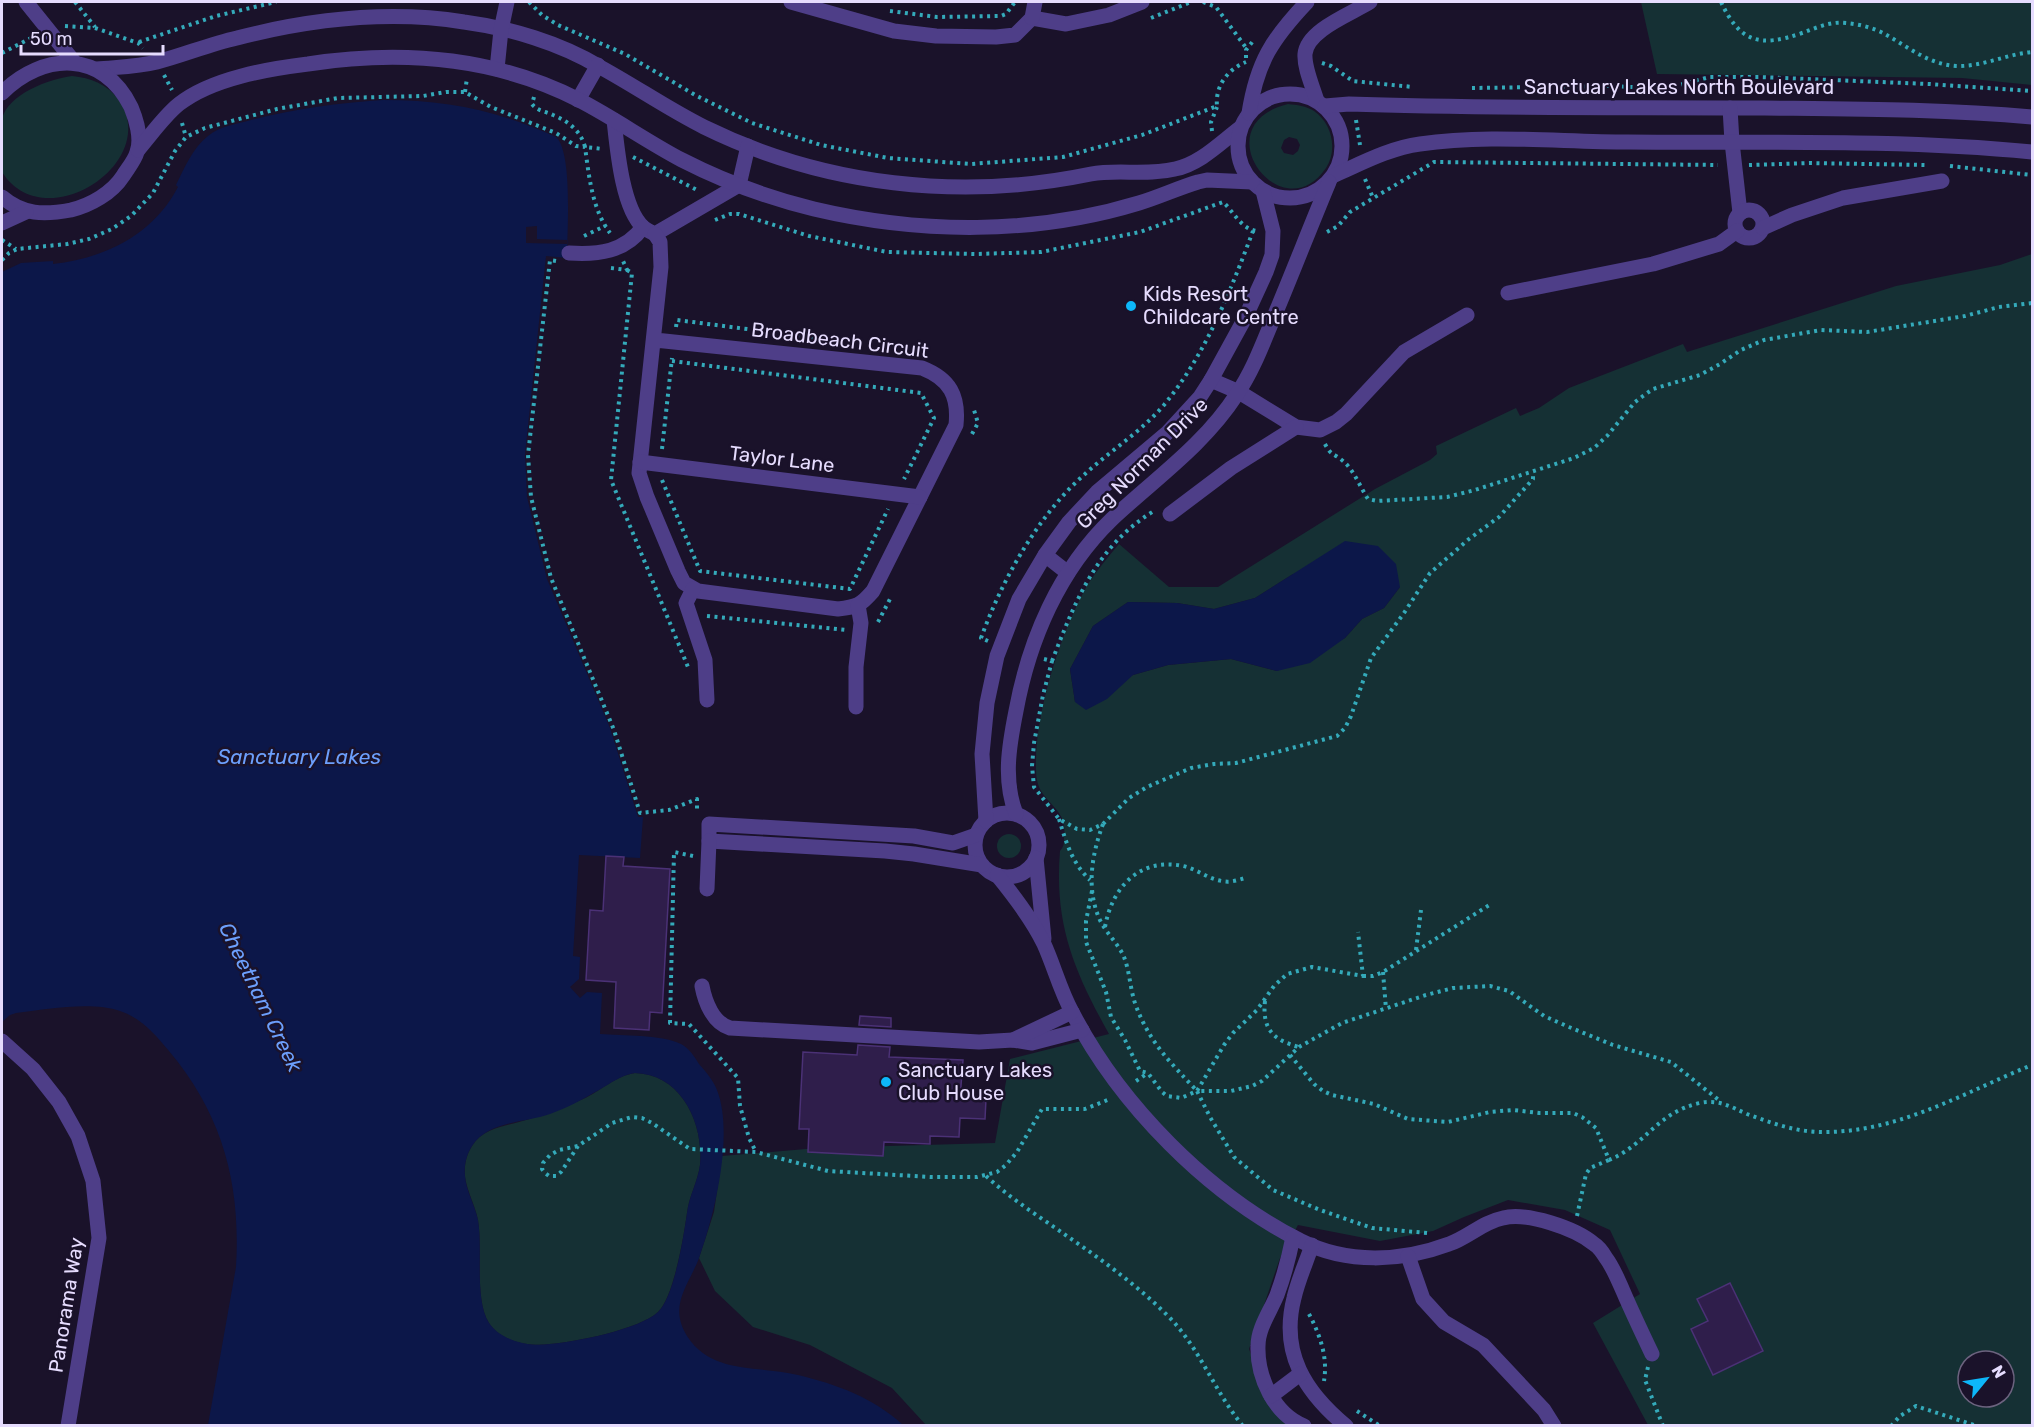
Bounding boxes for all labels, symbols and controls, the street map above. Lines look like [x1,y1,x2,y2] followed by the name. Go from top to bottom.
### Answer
[21,18,164,56] scale bar
[30,28,73,50] text: 50 m
[1524,75,1834,99] street label: Sanctuary Lakes North Boulevard
[1143,282,1299,329] place label: Kids Resort Childcare Centre
[1124,299,1138,313] marker: Kids Resort Childcare Centre
[750,317,930,363] street label: Broadbeach Circuit
[1071,392,1213,534] street label: Greg Norman Drive
[728,441,836,477] street label: Taylor Lane
[217,744,381,769] water label: Sanctuary Lakes
[214,918,309,1077] water label: Cheetham Creek
[898,1058,1052,1105] place label: Sanctuary Lakes Club House
[879,1075,893,1089] marker: Sanctuary Lakes Club House
[43,1236,89,1374] street label: Panorama Way
[1956,1349,2016,1409] north arrow
[1987,1362,2010,1381] text: N

